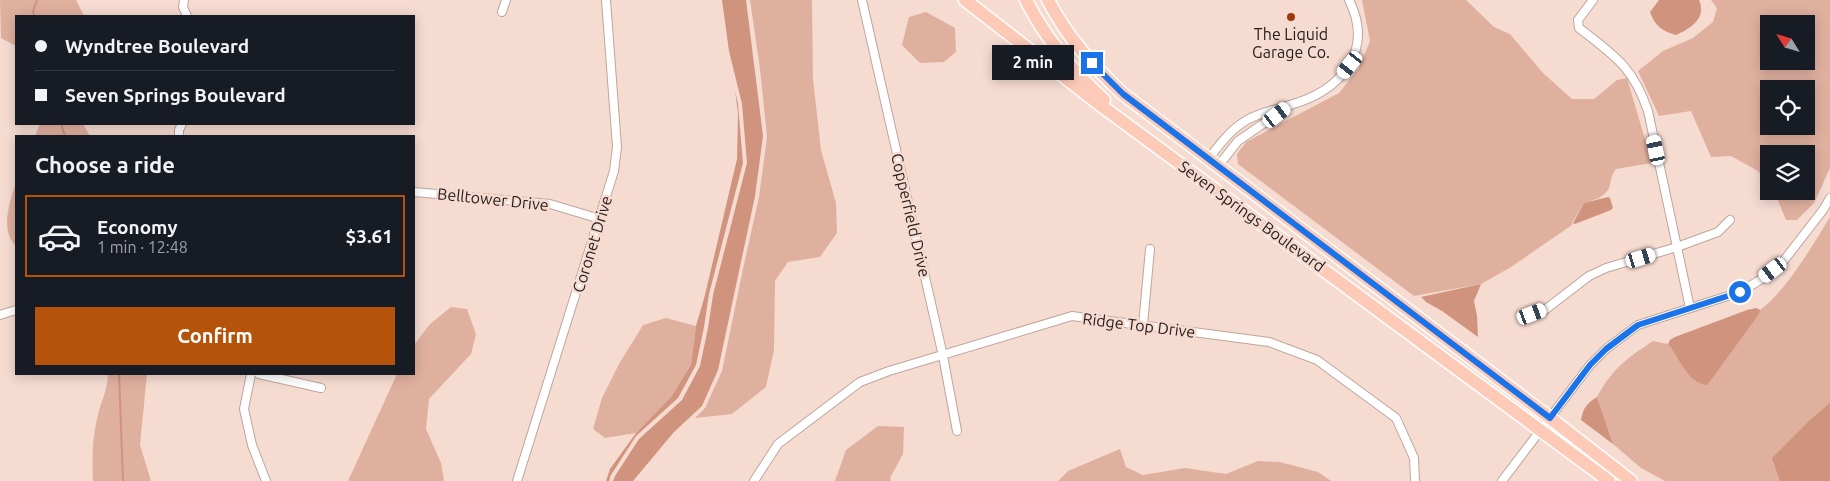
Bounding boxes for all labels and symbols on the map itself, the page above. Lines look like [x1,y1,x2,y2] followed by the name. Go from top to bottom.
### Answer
[1285,11,1297,23] marker: The Liquid Garage Co.
[1760,15,1815,70] north arrow
[1252,25,1330,61] place label: The Liquid Garage Co.
[992,46,1074,80] callout: 2 min
[1334,49,1365,81] car
[1081,52,1103,74] route end
[1260,100,1293,130] car
[1645,134,1666,166] car
[888,151,934,279] street label: Copperfield Drive
[1175,157,1329,275] street label: Seven Springs Boulevard
[436,184,550,214] street label: Belltower Drive
[569,193,615,295] street label: Coronet Drive
[1624,246,1657,270] car
[1756,255,1789,285] car
[1729,281,1751,303] route start
[1515,302,1548,326] car
[1082,309,1196,341] street label: Ridge Top Drive

